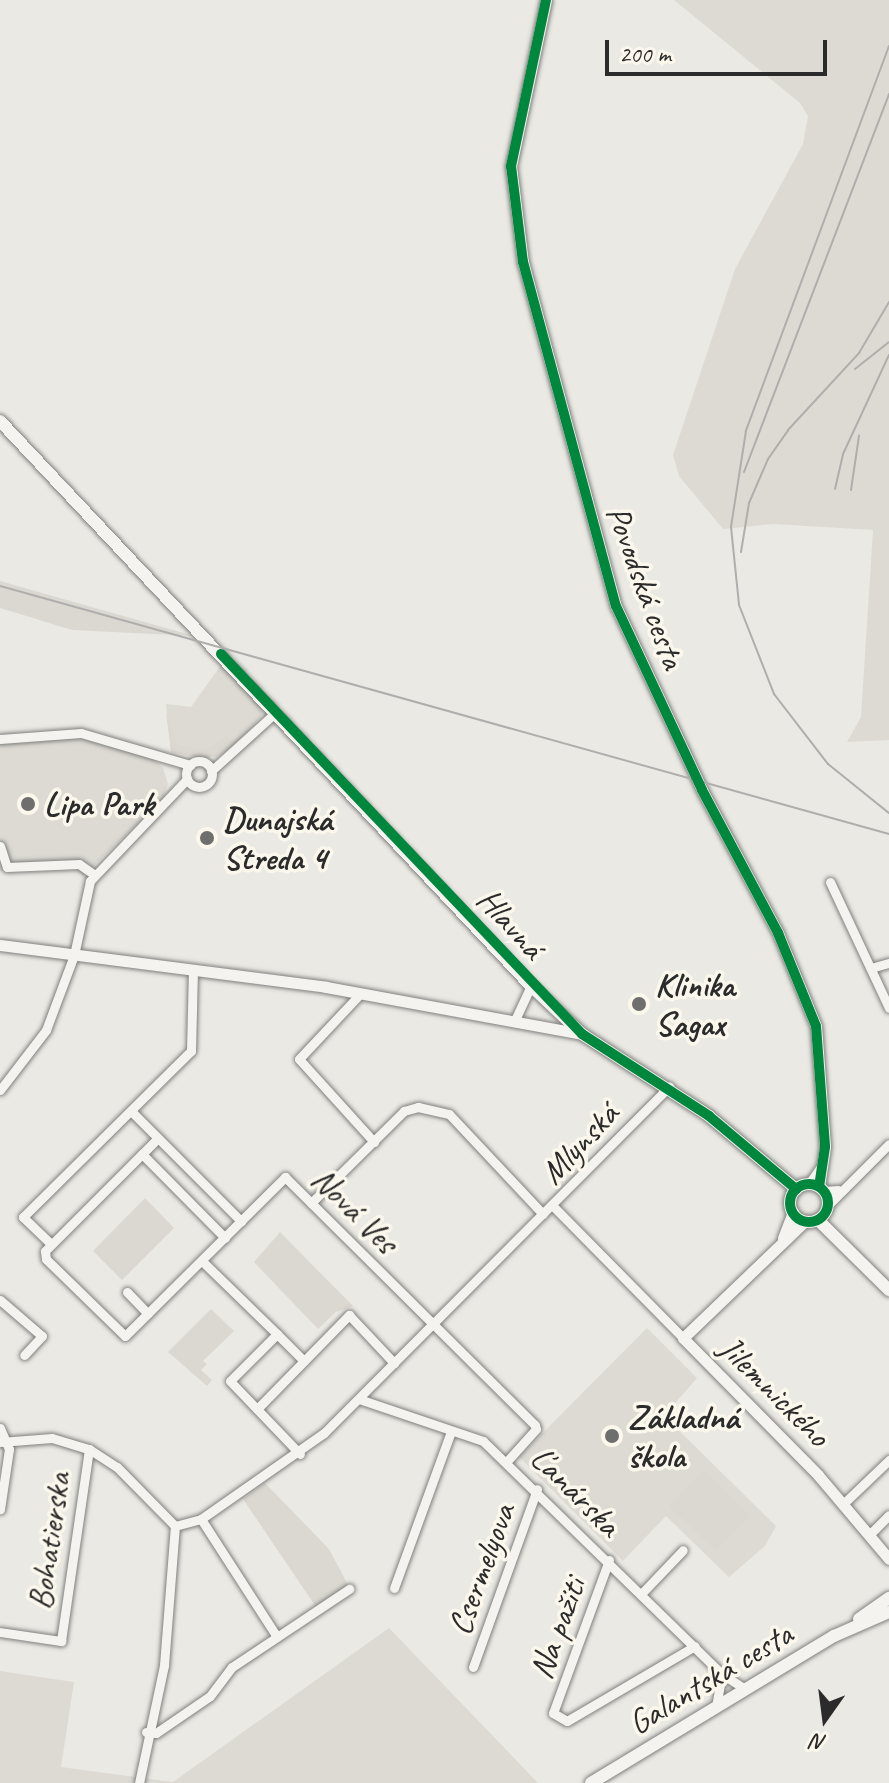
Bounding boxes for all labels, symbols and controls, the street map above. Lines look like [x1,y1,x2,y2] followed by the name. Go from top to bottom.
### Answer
[609,24,831,74] scale bar
[619,39,671,69] text: 200 m
[598,500,694,674] street label: Povodská cesta
[44,784,155,824] place label: Lipa Park
[19,795,37,813] marker: Lipa Park
[223,798,332,878] place label: Dunajská Streda 4
[198,829,216,847] marker: Dunajská Streda 4
[469,879,553,967] street label: Hlavná
[655,964,735,1044] place label: Klinika Sagax
[630,995,648,1013] marker: Klinika Sagax
[531,1094,627,1192] street label: Mlynská
[303,1158,407,1262] street label: Nová Ves
[711,1327,839,1455] street label: Jilemnického
[628,1396,739,1476] place label: Základná škola
[603,1427,621,1445] marker: Základná škola
[522,1437,630,1545] street label: Ľanárska
[19,1470,79,1612] street label: Bohatierska
[439,1498,523,1640] street label: Csermelyova
[520,1571,594,1685] street label: Na pažiti
[621,1613,799,1743] street label: Galantská cesta
[785,1679,865,1759] north arrow
[809,1727,829,1758] text: N

